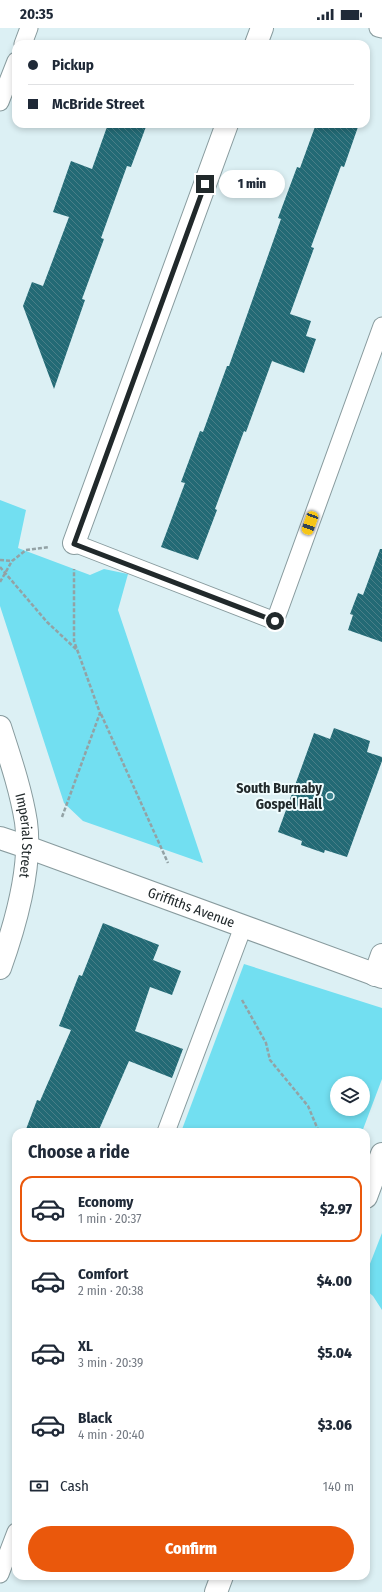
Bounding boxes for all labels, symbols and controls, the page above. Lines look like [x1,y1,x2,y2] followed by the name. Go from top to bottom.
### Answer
[20,5,53,23] text: 20:35
[52,56,94,74] text: Pickup
[52,95,145,113] text: McBride Street
[219,170,285,198] callout: 1 min
[196,175,214,193] route end
[238,176,266,191] text: 1 min
[300,510,320,536] car
[266,612,284,630] route start
[236,780,322,813] place label: South Burnaby Gospel Hall
[12,791,36,880] street label: Imperial Street
[325,791,335,801] marker: South Burnaby Gospel Hall
[145,883,237,931] street label: Griffiths Avenue
[330,1076,370,1116] map controls
[330,1076,370,1116] button: layers
[28,1141,130,1163] text: Choose a ride
[30,1191,66,1227] icon: car
[78,1193,133,1211] text: Economy
[320,1200,352,1218] text: $2.97
[78,1211,142,1226] text: 1 min · 20:37
[30,1263,66,1299] icon: car
[78,1265,129,1283] text: Comfort
[317,1272,352,1290] text: $4.00
[78,1283,144,1298] text: 2 min · 20:38
[30,1335,66,1371] icon: car
[78,1337,93,1355] text: XL
[317,1344,352,1362] text: $5.04
[78,1355,143,1370] text: 3 min · 20:39
[30,1407,66,1443] icon: car
[78,1409,112,1427] text: Black
[318,1416,352,1434] text: $3.06
[78,1427,145,1442] text: 4 min · 20:40
[28,1475,50,1497] icon: cash
[60,1477,89,1495] text: Cash
[323,1479,354,1494] text: 140 m
[28,1526,354,1572] button: Confirm

